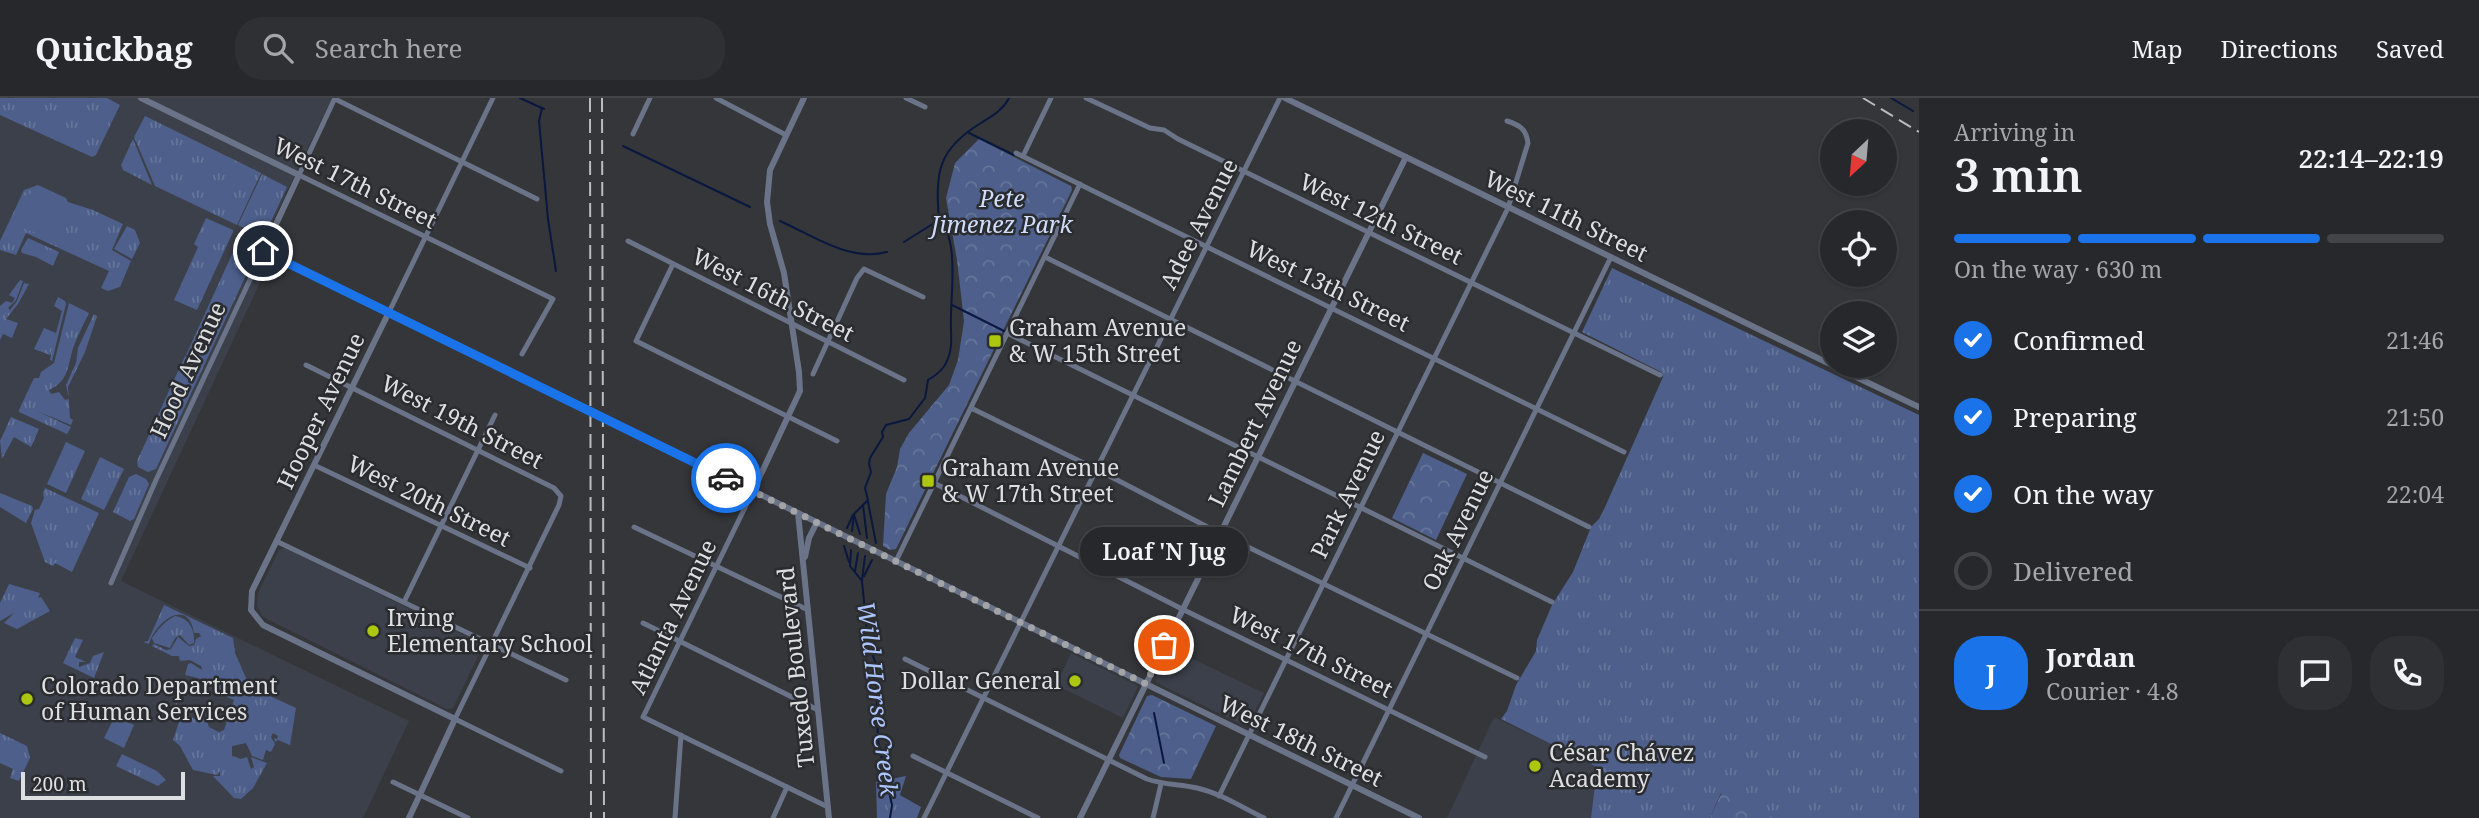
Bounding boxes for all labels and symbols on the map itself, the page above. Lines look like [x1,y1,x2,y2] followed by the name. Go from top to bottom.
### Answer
[1820,119,1897,196] north arrow
[268,129,442,235] street label: West 17th Street
[1151,153,1245,294] street label: Adee Avenue
[1479,162,1653,268] street label: West 11th Street
[1294,165,1468,271] street label: West 12th Street
[927,182,1074,240] park label: Pete Jimenez Park
[233,221,293,281] pin
[1241,232,1415,338] street label: West 13th Street
[687,239,860,349] street label: West 16th Street
[142,296,233,443] street label: Hood Avenue
[1009,311,1186,369] place label: Graham Avenue & W 15th Street
[268,327,372,494] street label: Hooper Avenue
[987,333,1003,349] marker: Graham Avenue & W 15th Street
[1200,334,1308,512] street label: Lambert Avenue
[376,366,549,476] street label: West 19th Street
[1302,424,1392,563] street label: Park Avenue
[691,443,761,513] courier
[342,447,516,553] street label: West 20th Street
[942,451,1119,509] place label: Graham Avenue & W 17th Street
[1414,463,1500,596] street label: Oak Avenue
[920,473,936,489] marker: Graham Avenue & W 17th Street
[1080,526,1248,575] callout: Loaf 'N Jug
[621,534,723,699] street label: Atlanta Avenue
[769,565,821,769] street label: Tuxedo Boulevard
[1224,598,1398,704] street label: West 17th Street
[850,599,907,800] water label: Wild Horse Creek
[387,601,593,659] place label: Irving Elementary School
[1134,615,1194,675] pin
[365,623,381,639] marker: Irving Elementary School
[901,664,1061,696] place label: Dollar General
[41,669,278,727] place label: Colorado Department of Human Services
[1067,673,1083,689] marker: Dollar General
[1214,687,1388,793] street label: West 18th Street
[19,691,35,707] marker: Colorado Department of Human Services
[1549,736,1695,794] place label: César Chávez Academy
[1527,758,1543,774] marker: César Chávez Academy
[21,769,186,801] scale bar

